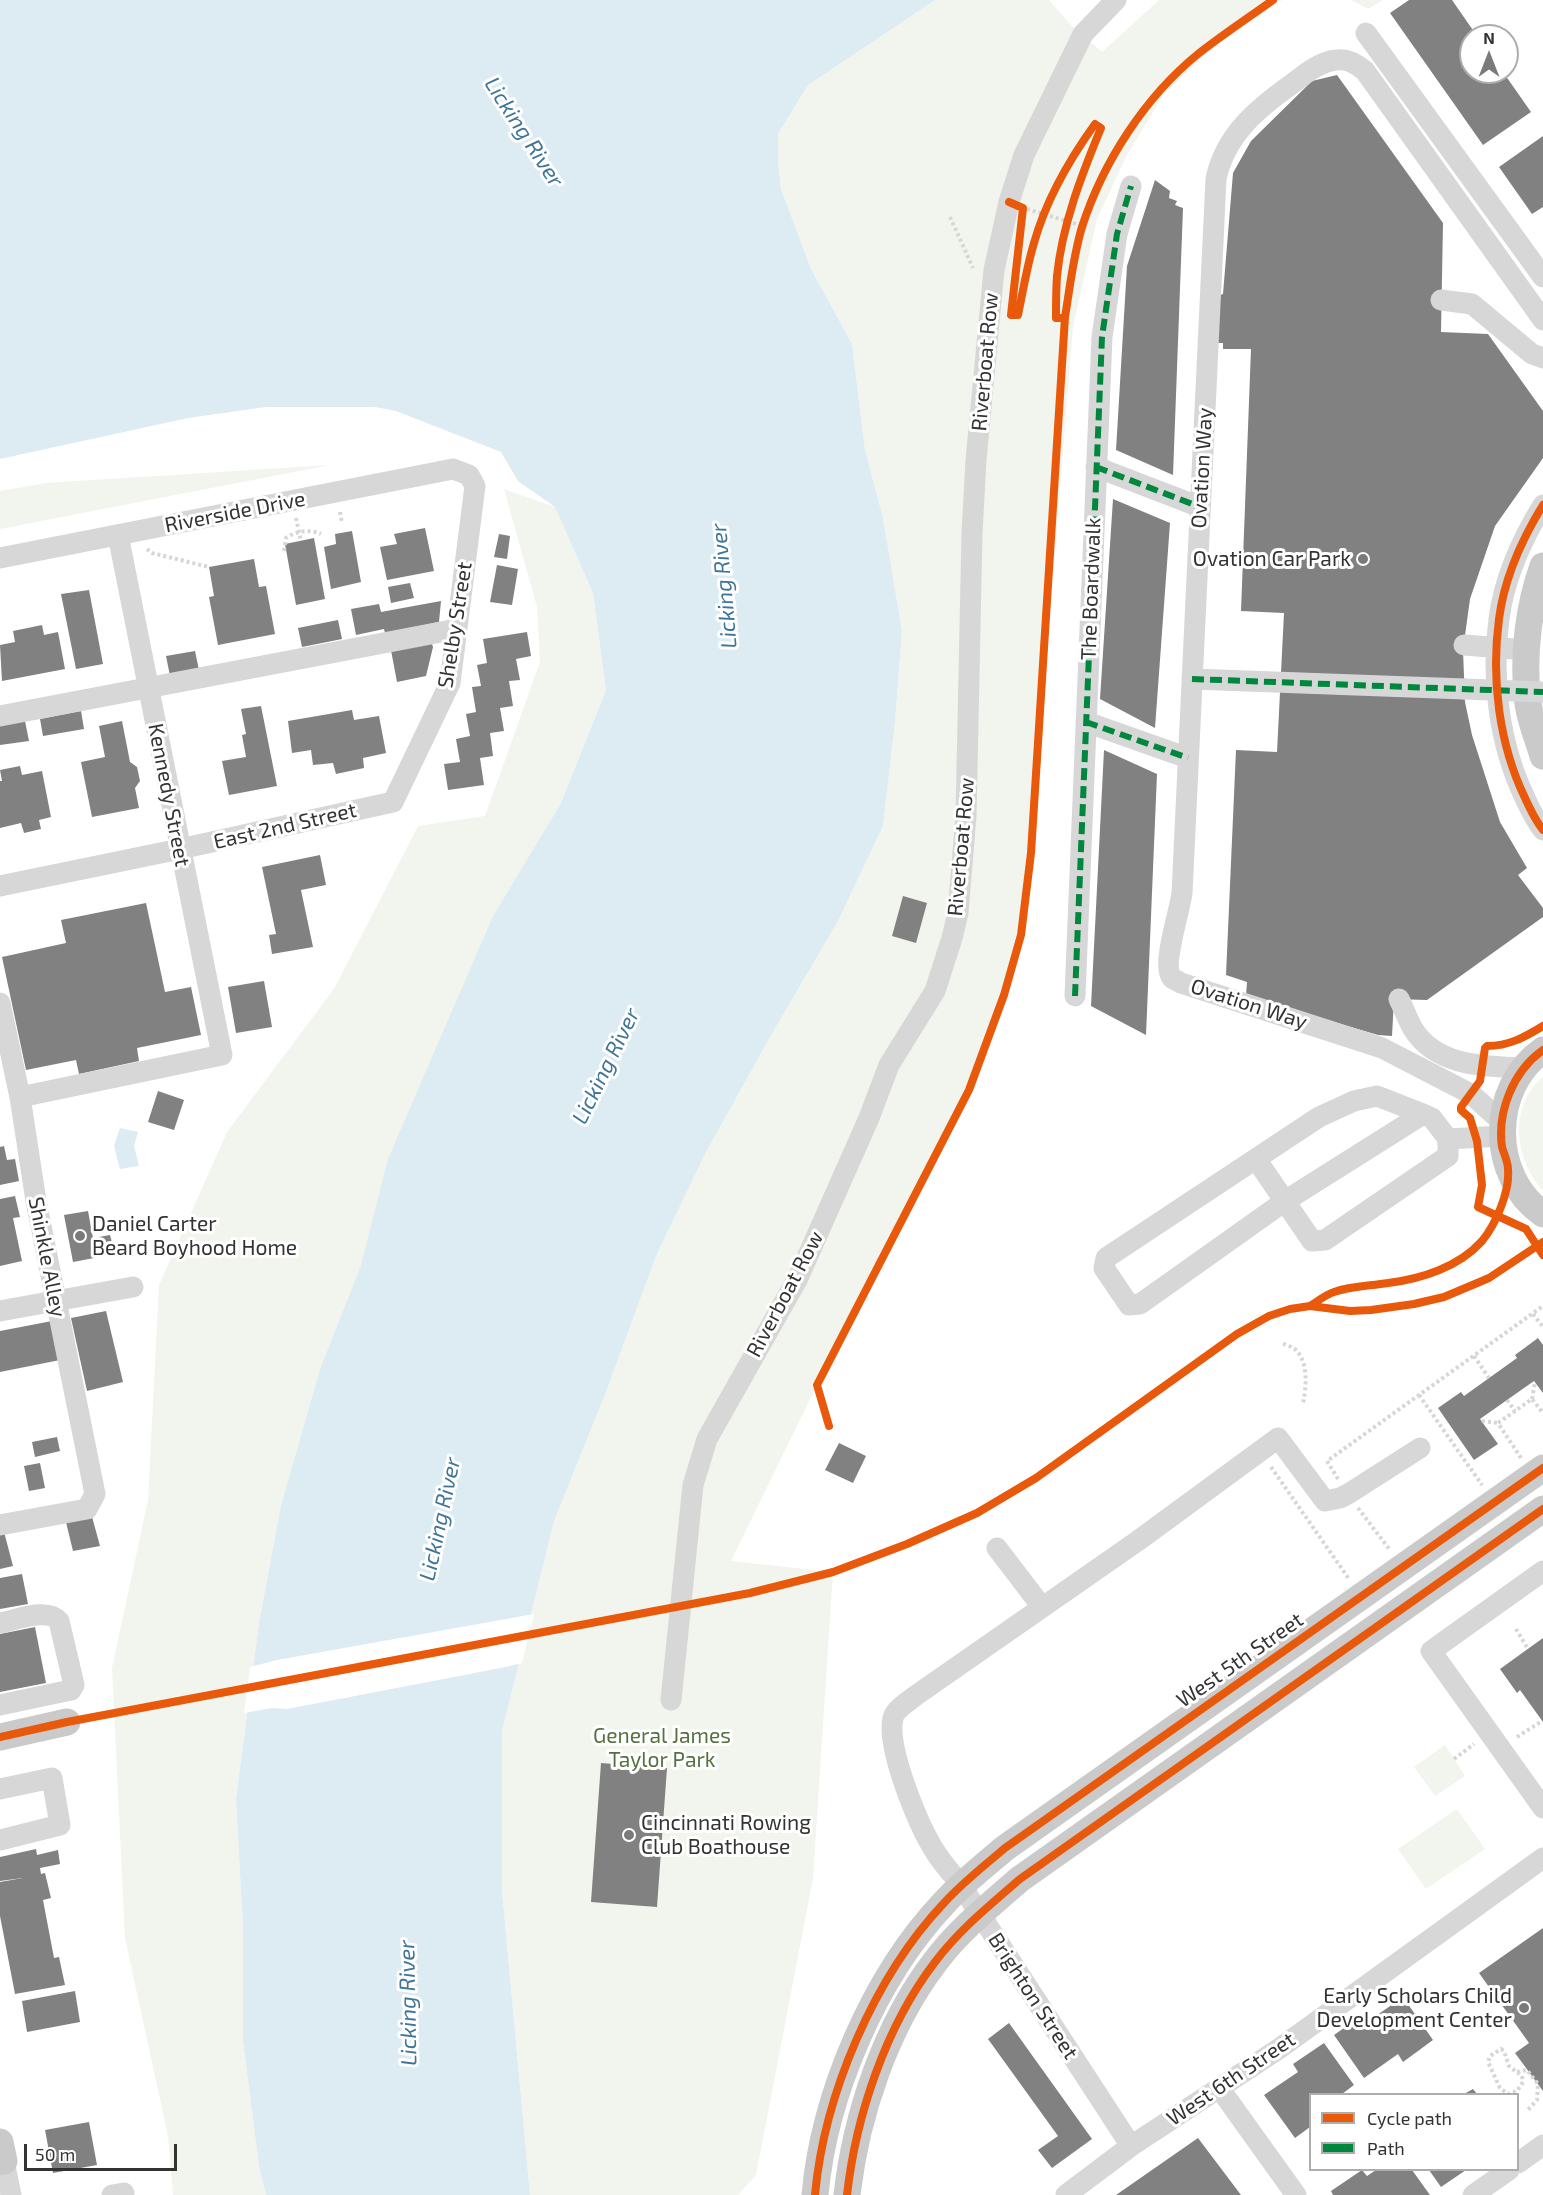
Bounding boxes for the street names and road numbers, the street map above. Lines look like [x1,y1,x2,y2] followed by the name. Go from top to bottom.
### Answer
[966,292,1004,432] street label: Riverboat Row
[1186,407,1218,529] street label: Ovation Way
[163,486,307,538] street label: Riverside Drive
[1076,517,1106,661] street label: The Boardwalk
[433,560,477,690] street label: Shelby Street
[143,721,195,869] street label: Kennedy Street
[942,777,980,917] street label: Riverboat Row
[211,797,359,855] street label: East 2nd Street
[1188,973,1310,1035] street label: Ovation Way
[23,1195,71,1319] street label: Shinkle Alley
[741,1227,829,1361] street label: Riverboat Row
[1172,1607,1308,1713] street label: West 5th Street
[983,1928,1083,2064] street label: Brighton Street
[1162,2027,1300,2131] street label: West 6th Street

